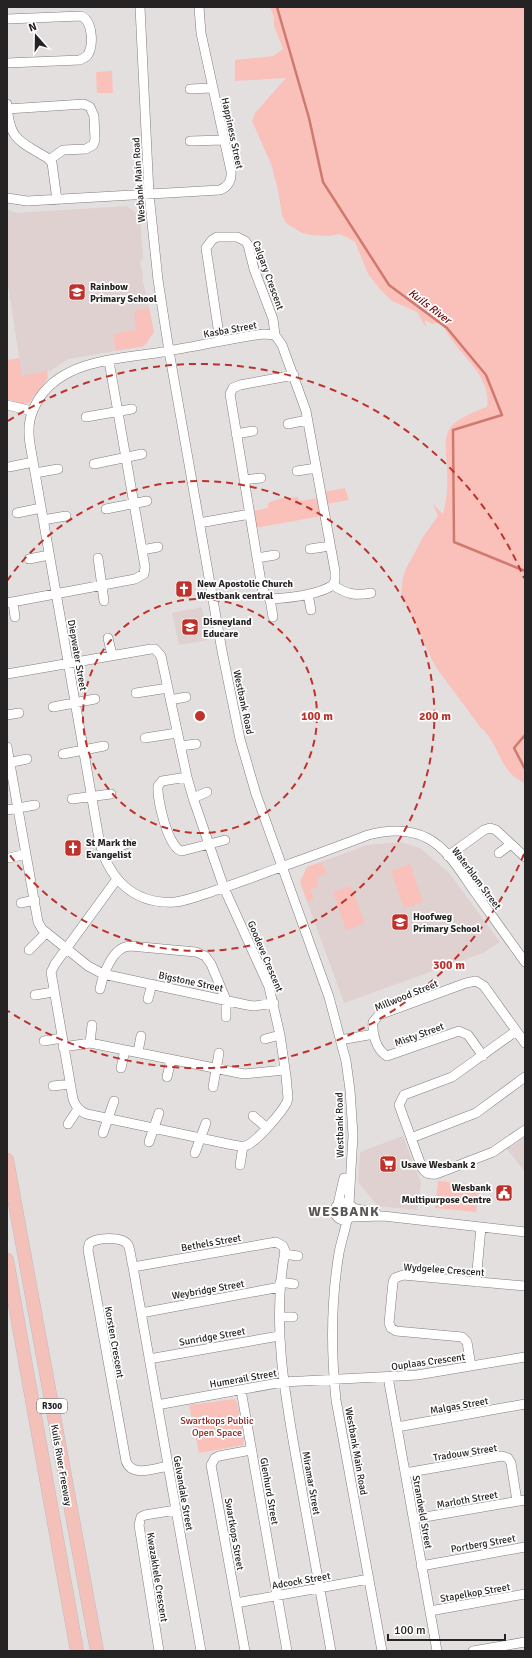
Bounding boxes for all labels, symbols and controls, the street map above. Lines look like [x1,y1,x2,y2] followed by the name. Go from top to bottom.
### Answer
[16,16,56,56] north arrow
[27,20,39,34] text: N
[219,96,246,170] street label: Happiness Street
[130,137,148,223] street label: Wesbank Main Road
[250,239,286,312] street label: Calgary Crescent
[90,281,157,305] place label: Rainbow Primary School
[67,282,87,302] school or university icon: Rainbow Primary School
[406,286,455,328] water label: Kuils River
[203,319,258,341] street label: Kasba Street
[197,578,293,602] place label: New Apostolic Church Westbank central
[174,579,194,599] church icon: New Apostolic Church Westbank central
[203,616,252,640] place label: Disneyland Educare
[180,617,200,637] school or university icon: Disneyland Educare
[65,619,89,692] street label: Diepwater Street
[230,669,256,735] street label: Westbank Road
[193,709,207,723] centre of rings
[301,709,333,724] text: 100 m
[419,709,451,724] text: 200 m
[86,837,137,861] place label: St Mark the Evangelist
[63,838,83,858] church icon: St Mark the Evangelist
[449,845,504,912] street label: Waterblom Street
[413,911,480,935] place label: Hoofweg Primary School
[390,912,410,932] school or university icon: Hoofweg Primary School
[245,919,286,994] street label: Goodeve Crescent
[433,958,465,973] text: 300 m
[157,969,225,995] street label: Bigstone Street
[373,978,440,1014] street label: Millwood Street
[393,1020,446,1049] street label: Misty Street
[333,1092,347,1158] street label: Westbank Road
[378,1154,398,1174] supermarket icon: Usave Wesbank 2
[401,1159,476,1171] place label: Usave Wesbank 2
[401,1182,492,1206] place label: Wesbank Multipurpose Centre
[494,1183,514,1203] public building icon: Wesbank Multipurpose Centre
[308,1203,380,1220] district label: WESBANK
[180,1232,243,1254] street label: Bethels Street
[403,1261,485,1279] street label: Wydgelee Crescent
[171,1278,246,1302] street label: Weybridge Street
[102,1305,126,1379] street label: Korsten Crescent
[178,1325,247,1349] street label: Sunridge Street
[390,1351,466,1373] street label: Ouplaas Crescent
[209,1367,278,1391] street label: Humerail Street
[429,1395,490,1417] street label: Malgas Street
[37,1399,67,1413] road number: R300
[342,1406,370,1496] street label: Westbank Main Road
[180,1415,254,1439] park label: Swartkops Public Open Space
[48,1424,74,1507] street label: Kuils River Freeway
[432,1442,498,1464] street label: Tradouw Street
[300,1450,323,1516] street label: Miramar Street
[171,1455,196,1532] street label: Gelvandale Street
[257,1457,281,1526] street label: Glenhurd Street
[410,1475,434,1550] street label: Strandveld Street
[436,1489,499,1511] street label: Marloth Street
[222,1497,246,1572] street label: Swartkops Street
[144,1532,170,1623] street label: Kwazakhele Crescent
[450,1532,517,1556] street label: Portberg Street
[271,1570,332,1592] street label: Adcock Street
[439,1581,512,1605] street label: Stapelkop Street
[388,1616,505,1642] scale bar
[394,1623,426,1638] text: 100 m

